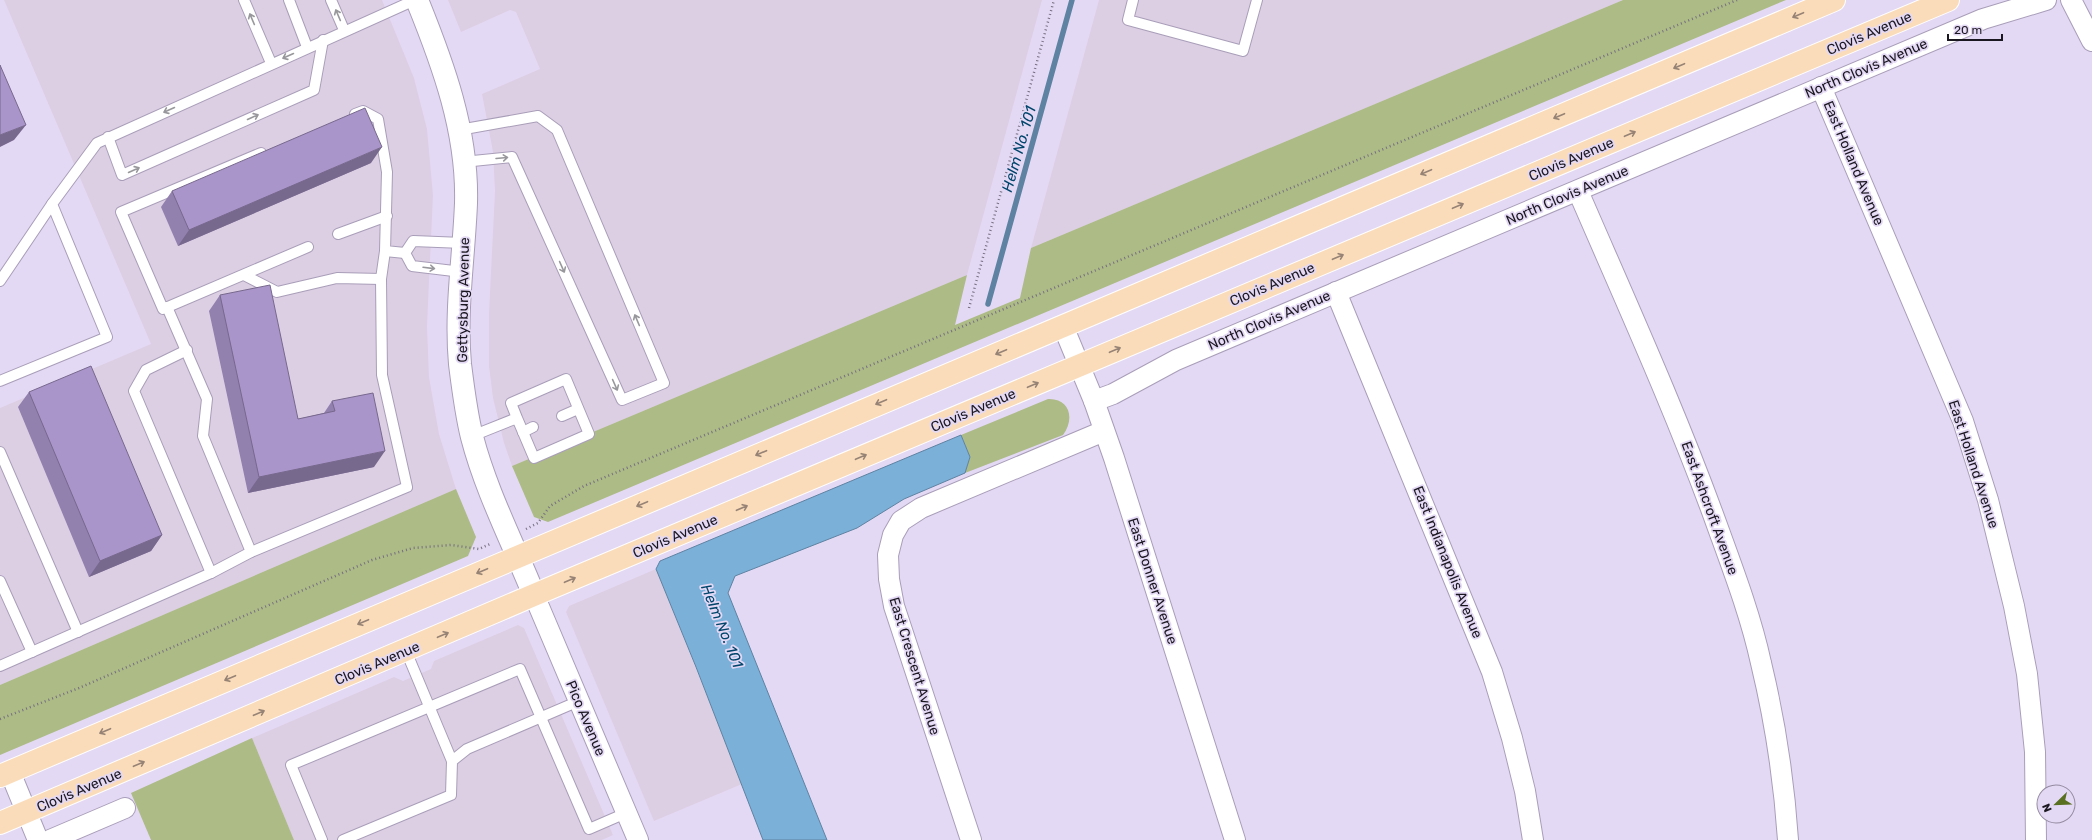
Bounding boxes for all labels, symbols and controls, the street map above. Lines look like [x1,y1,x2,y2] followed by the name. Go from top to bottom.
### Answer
[1824,8,1914,59] street label: Clovis Avenue
[333,10,341,22] one-way arrow
[1793,12,1805,19] one-way arrow
[248,13,256,25] one-way arrow
[1948,16,2002,42] scale bar
[1954,23,1982,37] text: 20 m
[1802,35,1930,102] street label: North Clovis Avenue
[282,53,294,60] one-way arrow
[1673,62,1685,70] one-way arrow
[1820,98,1888,228] street label: East Holland Avenue
[998,103,1040,194] water label: Helm No. 101
[164,106,176,114] one-way arrow
[246,113,258,121] one-way arrow
[1553,113,1565,120] one-way arrow
[1623,130,1635,137] one-way arrow
[1526,134,1616,185] street label: Clovis Avenue
[495,155,508,162] one-way arrow
[1503,162,1631,229] street label: North Clovis Avenue
[128,166,140,173] one-way arrow
[1421,169,1433,176] one-way arrow
[1452,202,1464,209] one-way arrow
[454,237,473,363] street label: Gettysburg Avenue
[1332,252,1344,260] one-way arrow
[1227,259,1317,310] street label: Clovis Avenue
[559,260,566,272] one-way arrow
[422,264,435,272] one-way arrow
[1205,287,1333,354] street label: North Clovis Avenue
[633,315,640,327] one-way arrow
[1109,346,1121,354] one-way arrow
[995,348,1007,356] one-way arrow
[612,379,620,391] one-way arrow
[1026,381,1038,388] one-way arrow
[928,385,1018,436] street label: Clovis Avenue
[1945,398,2002,531] street label: East Holland Avenue
[876,399,888,407] one-way arrow
[1677,439,1742,577] street label: East Ashcroft Avenue
[756,450,768,457] one-way arrow
[855,453,867,461] one-way arrow
[1409,484,1486,641] street label: East Indianapolis Avenue
[636,500,648,508] one-way arrow
[735,503,747,511] one-way arrow
[630,511,720,562] street label: Clovis Avenue
[1124,516,1181,647] street label: East Donner Avenue
[477,567,489,575] one-way arrow
[564,576,576,583] one-way arrow
[697,582,747,671] water label: Helm No. 101
[885,595,944,737] street label: East Crescent Avenue
[357,618,369,626] one-way arrow
[436,631,448,638] one-way arrow
[332,638,422,689] street label: Clovis Avenue
[225,675,237,682] one-way arrow
[562,678,609,759] street label: Pico Avenue
[252,709,264,717] one-way arrow
[99,728,111,736] one-way arrow
[132,760,144,767] one-way arrow
[34,765,124,816] street label: Clovis Avenue
[2036,784,2076,824] north arrow
[2040,801,2055,814] text: N

